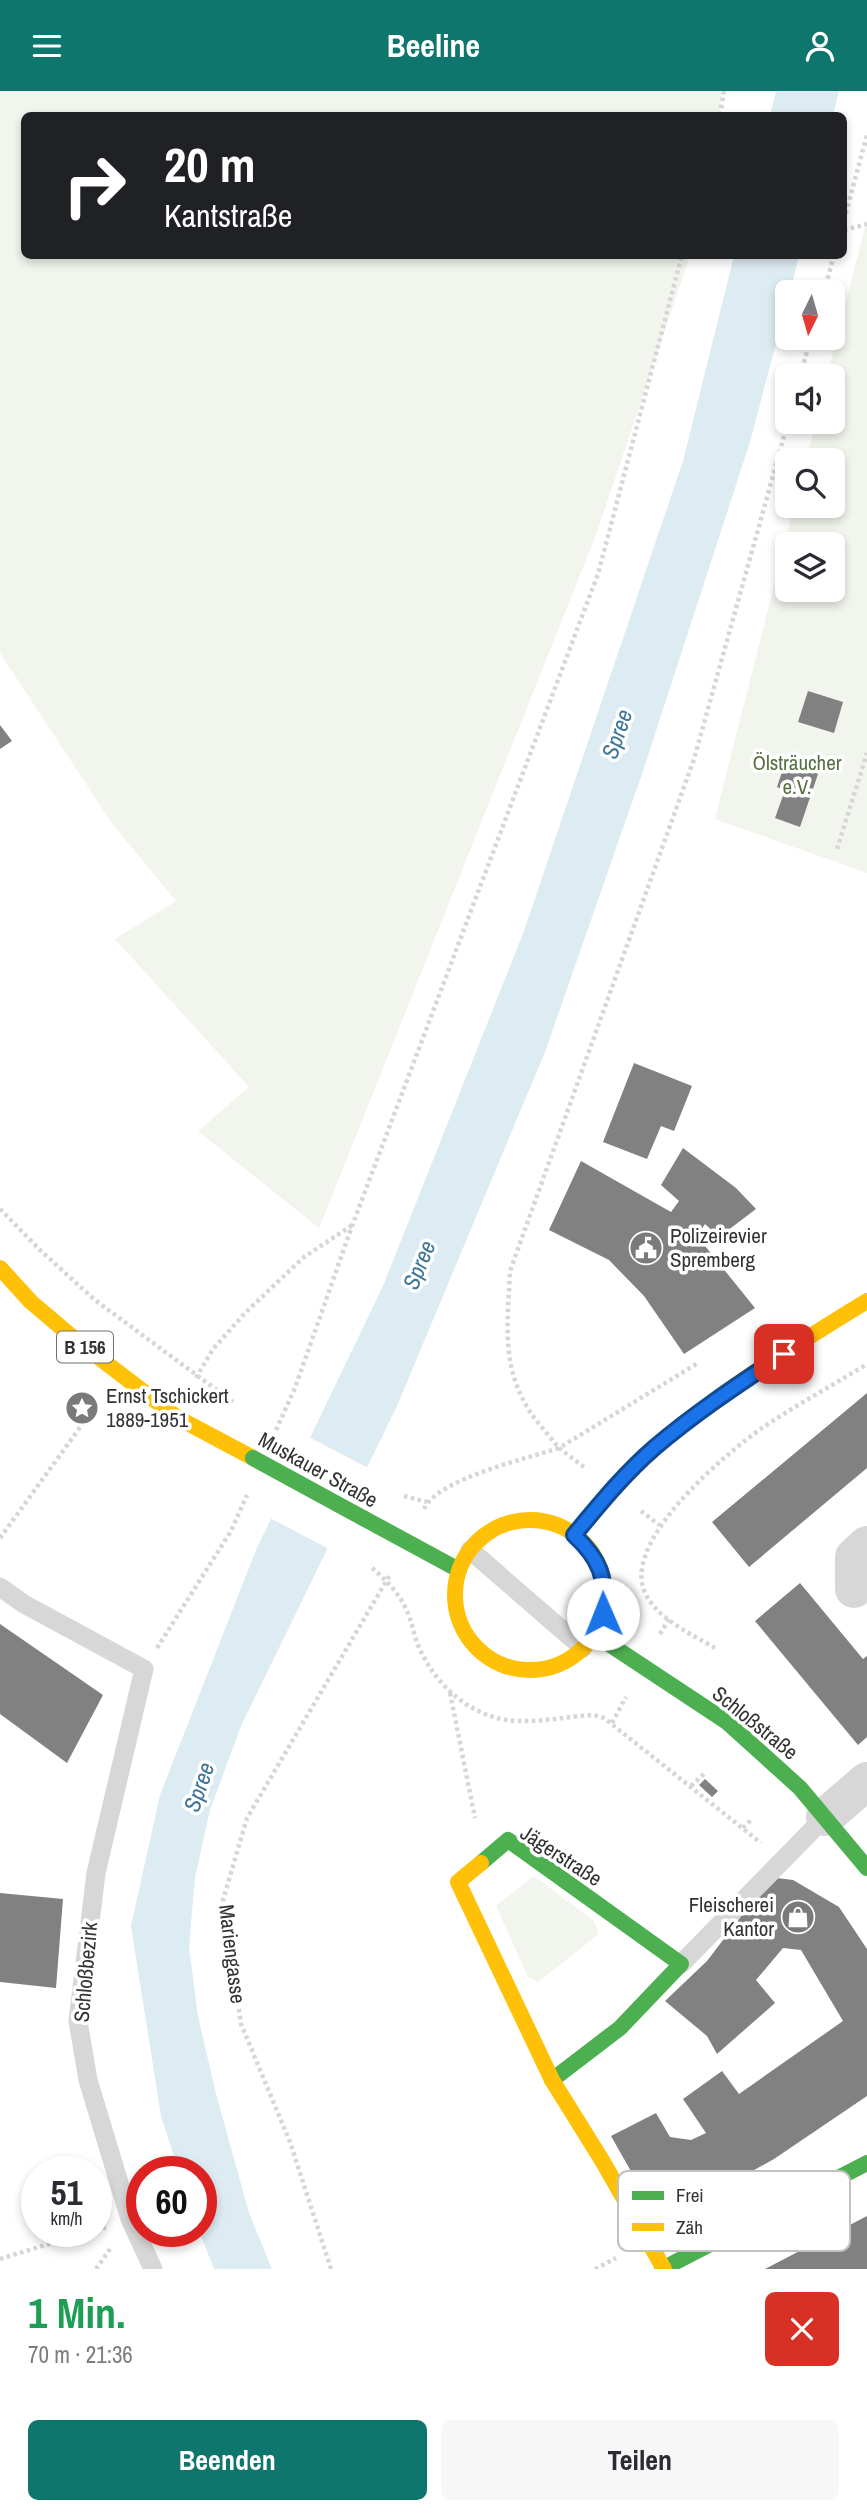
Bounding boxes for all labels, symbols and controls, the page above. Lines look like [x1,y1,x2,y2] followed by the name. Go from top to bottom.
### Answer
[387,24,480,67] text: Beeline
[28,27,66,65] icon: menu
[801,27,839,65] icon: person
[164,131,256,197] text: 20 m
[49,140,140,231] icon: right
[164,194,292,237] text: Kantstraße
[775,280,845,350] north arrow
[775,280,845,602] map controls
[775,364,845,434] button: sound
[775,448,845,518] button: search
[775,532,845,602] button: layers
[594,705,639,763] water label: Spree
[753,748,842,801] park label: Ölsträucher e.V.
[670,1221,767,1274] place label: Polizeirevier Spremberg
[627,1229,665,1267] public building icon: Polizeirevier Spremberg
[395,1236,442,1294] water label: Spree
[754,1324,814,1384] pin
[57,1331,113,1363] road number: B 156
[765,1335,803,1373] icon: arrive
[106,1381,229,1434] place label: Ernst Tschickert 1889-1951
[63,1389,101,1427] place icon: Ernst Tschickert 1889-1951
[253,1425,383,1514] street label: Muskauer Straße
[566,1577,640,1651] position arrow
[706,1679,804,1766] street label: Schloßstraße
[176,1758,221,1816] water label: Spree
[515,1818,608,1893] street label: Jägerstraße
[689,1890,774,1943] place label: Fleischerei Kantor
[779,1898,817,1936] shop icon: Fleischerei Kantor
[212,1903,253,2005] street label: Mariengasse
[67,1920,104,2023] street label: Schloßbezirk
[126,2156,217,2247] speed limit sign: 60
[51,2169,82,2216] text: 51
[618,2171,850,2251] legend
[676,2182,704,2208] text: Frei
[51,2206,83,2231] text: km/h
[676,2214,703,2240] text: Zäh
[28,2285,126,2341] text: 1 Min.
[765,2292,839,2366] button: close
[28,2339,133,2370] text: 70 m · 21:36
[28,2420,427,2500] button: Beenden
[441,2420,839,2500] button: Teilen

